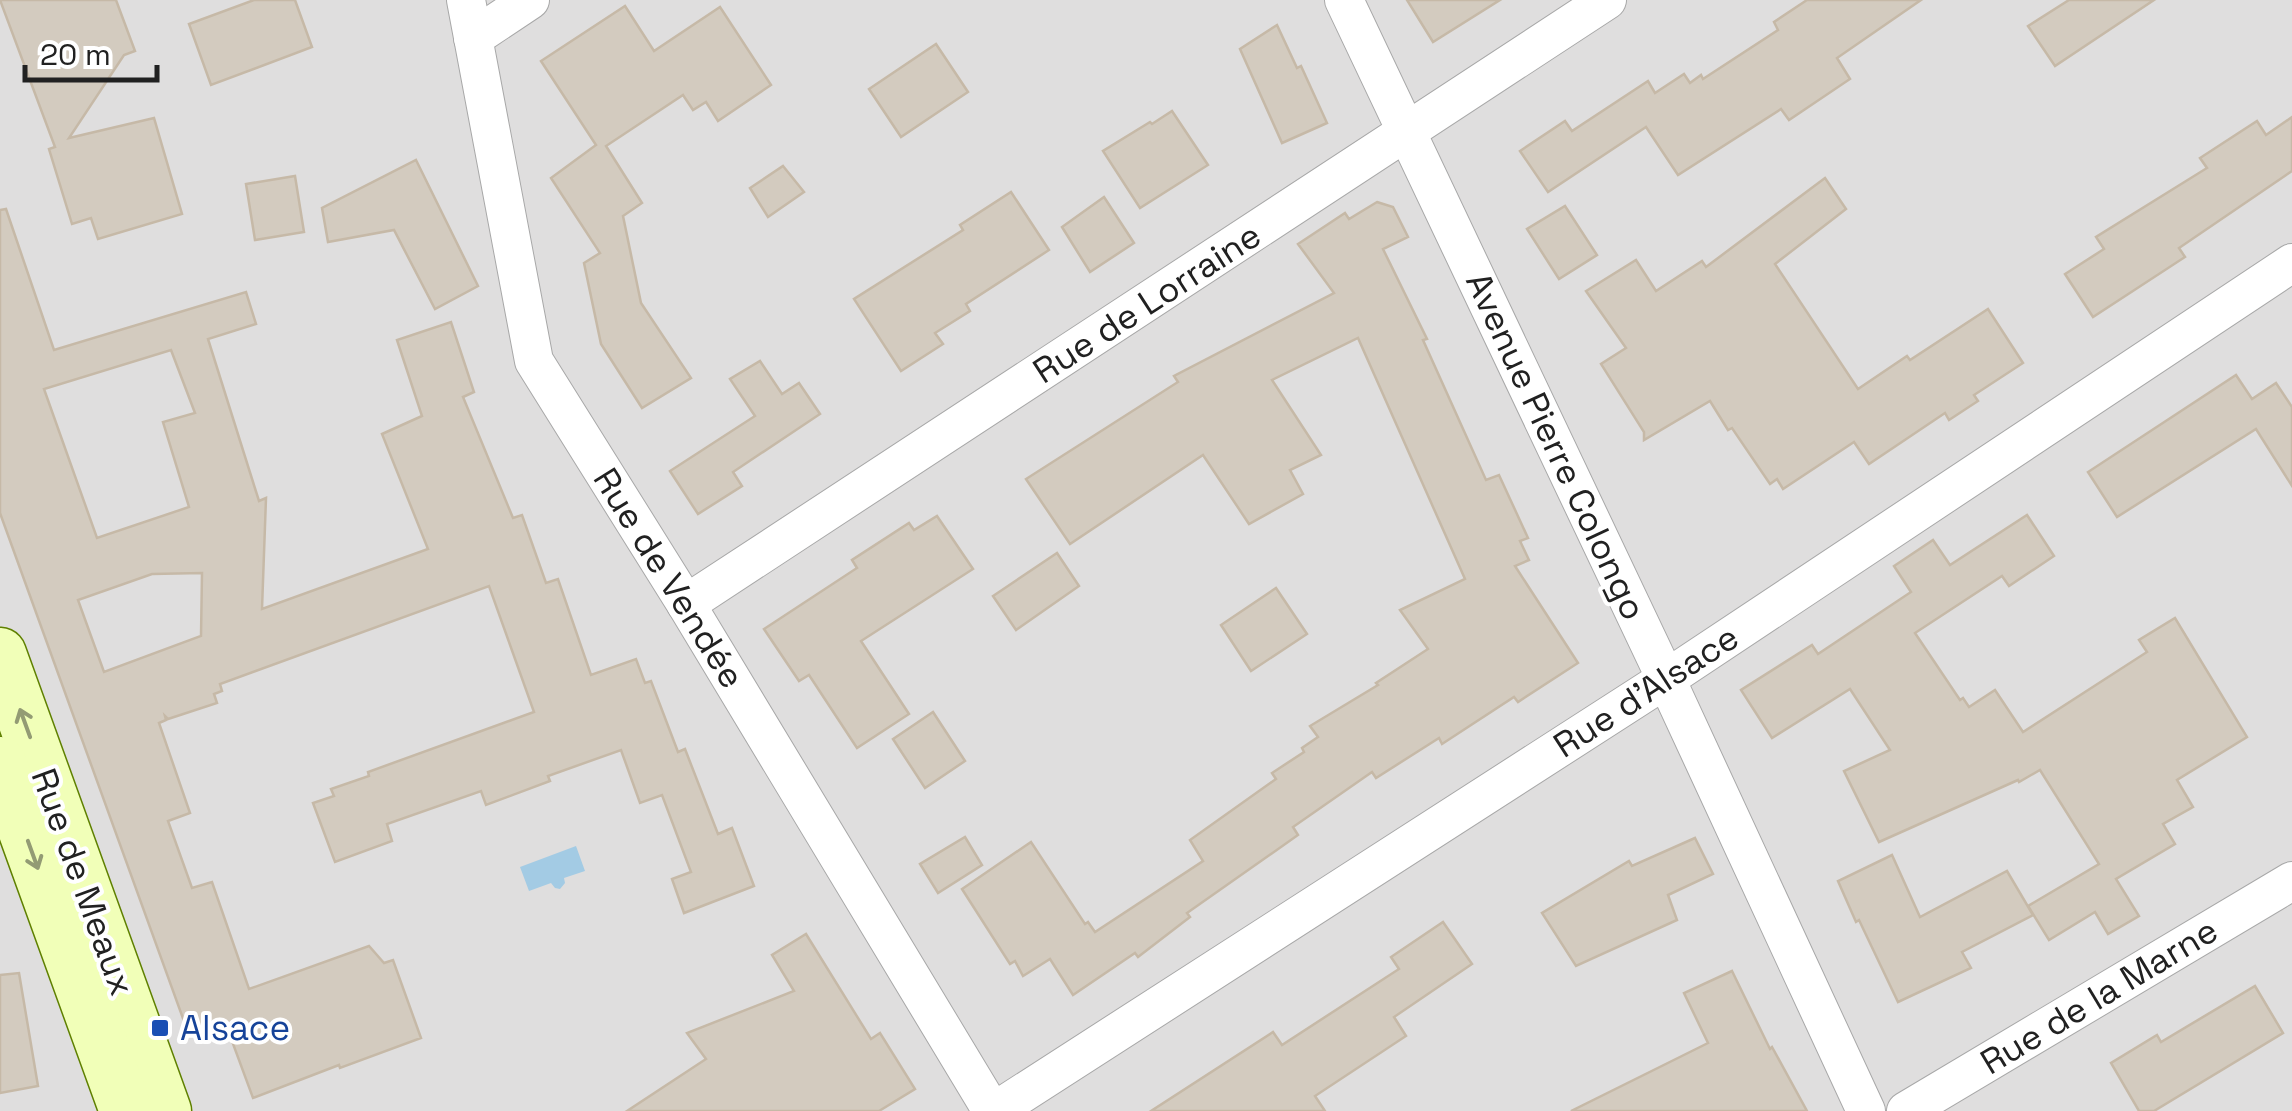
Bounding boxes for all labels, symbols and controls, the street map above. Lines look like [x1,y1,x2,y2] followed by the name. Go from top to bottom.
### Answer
[25,20,158,82] scale bar
[40,35,111,74] text: 20 m
[1025,213,1269,393] street label: Rue de Lorraine
[1456,265,1656,627] street label: Avenue Pierre Colongo
[584,460,754,696] street label: Rue de Vendée
[1545,615,1747,767] street label: Rue d'Alsace
[15,709,33,740] one-way arrow
[22,762,144,1002] street label: Rue de Meaux
[25,838,43,869] one-way arrow
[1972,908,2226,1084] street label: Rue de la Marne
[180,1006,290,1050] place label: Alsace
[149,1017,171,1039] marker: Alsace

